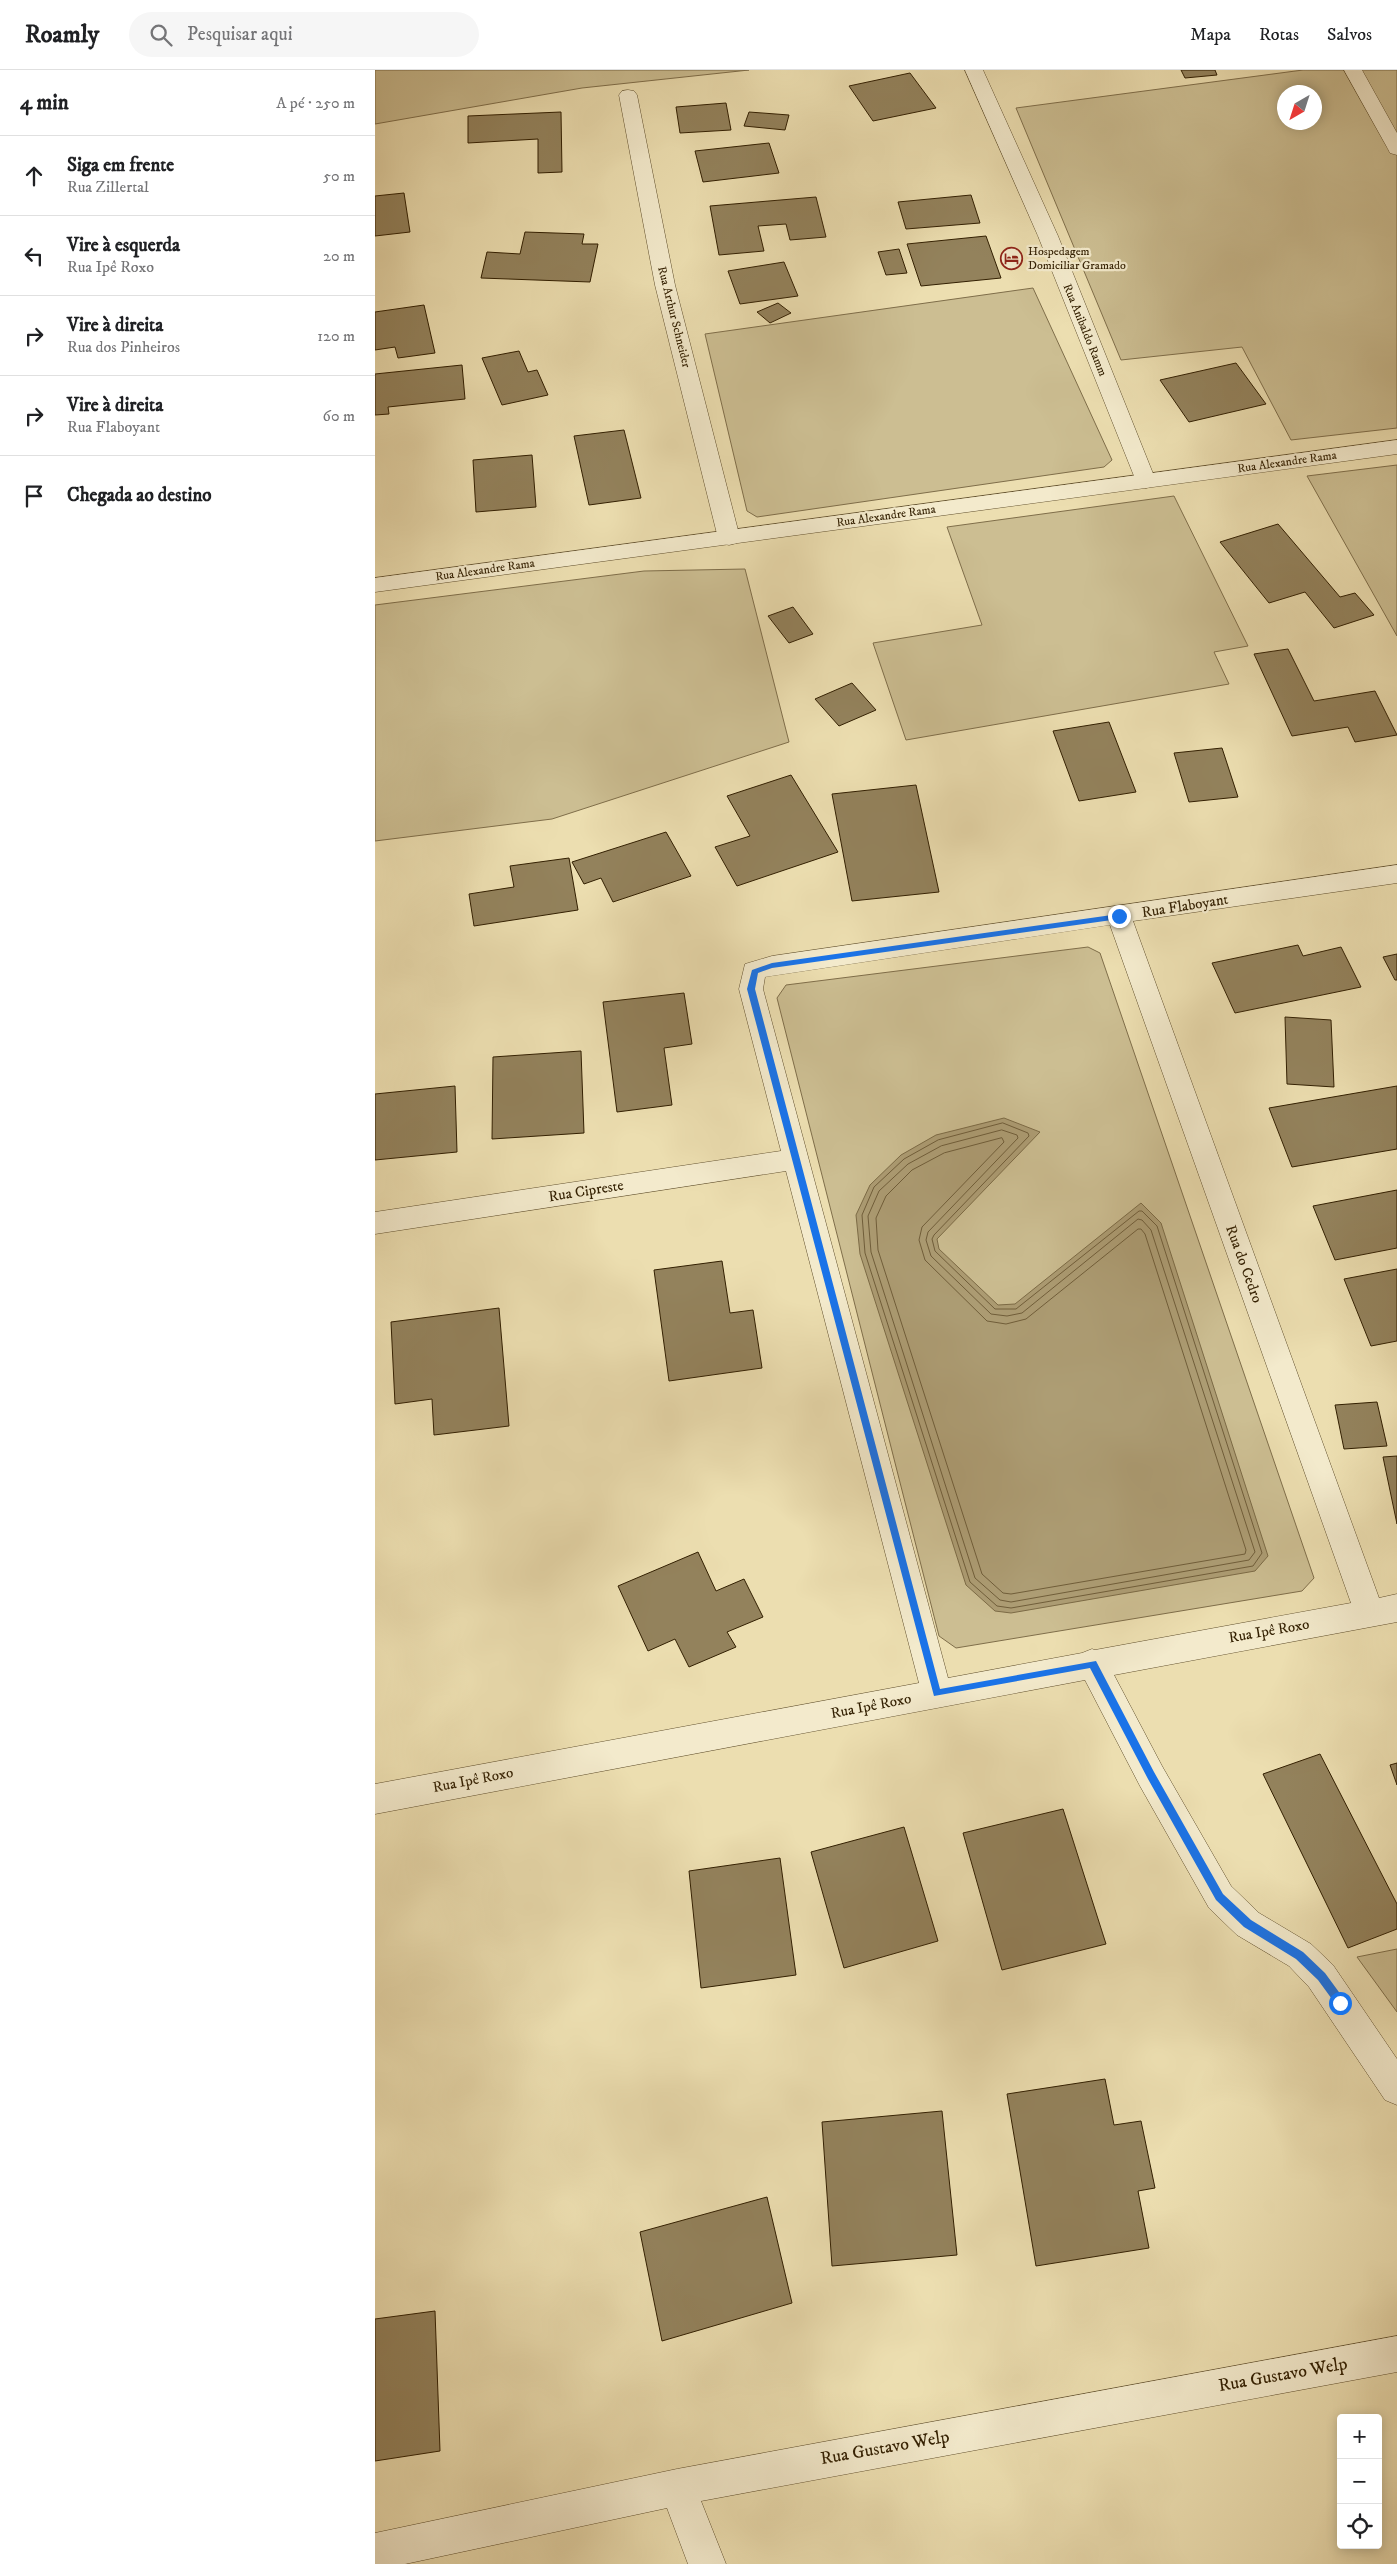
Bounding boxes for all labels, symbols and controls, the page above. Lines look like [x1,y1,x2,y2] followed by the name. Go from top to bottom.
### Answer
[129,12,479,57] search box
[25,20,99,50] text: Roamly
[147,21,175,49] icon: search
[187,23,293,46] text: Pesquisar aqui
[1190,24,1231,46] text: Mapa
[1259,24,1299,46] text: Rotas
[1327,24,1372,46] text: Salvos
[1277,85,1322,130] north arrow
[20,90,69,116] text: 4 min
[276,93,355,113] text: A pé · 250 m
[67,154,174,177] text: Siga em frente
[20,162,48,190] icon: ahead
[323,166,355,186] text: 50 m
[67,177,149,197] text: Rua Zillertal
[67,234,180,257] text: Vire à esquerda
[20,242,48,270] icon: left
[1028,244,1126,273] place label: Hospedagem Domiciliar Gramado
[323,246,355,266] text: 20 m
[1000,246,1024,270] hotel icon: Hospedagem Domiciliar Gramado
[67,257,154,277] text: Rua Ipê Roxo
[654,265,694,370] street label: Rua Arthur Schneider
[1060,282,1110,378] street label: Rua Anibaldo Ramm
[67,314,163,337] text: Vire à direita
[20,322,48,350] icon: right
[317,326,355,346] text: 120 m
[67,337,180,357] text: Rua dos Pinheiros
[67,394,163,417] text: Vire à direita
[20,402,48,430] icon: right
[323,406,355,426] text: 60 m
[67,417,160,437] text: Rua Flaboyant
[1236,447,1338,476] street label: Rua Alexandre Rama
[20,482,48,510] icon: arrive
[67,484,212,507] text: Chegada ao destino
[835,501,937,530] street label: Rua Alexandre Rama
[434,555,536,584] street label: Rua Alexandre Rama
[1140,890,1230,922] street label: Rua Flaboyant
[1108,905,1131,928] route end
[547,1176,625,1206] street label: Rua Cipreste
[1221,1223,1267,1305] street label: Rua do Cedro
[1227,1615,1311,1647] street label: Rua Ipê Roxo
[829,1689,913,1723] street label: Rua Ipê Roxo
[431,1763,515,1797] street label: Rua Ipê Roxo
[1329,1992,1352,2015] route start
[1217,2353,1349,2397] street label: Rua Gustavo Welp
[1337,2414,1382,2549] map controls
[1337,2414,1382,2459] button: +
[819,2426,951,2470] street label: Rua Gustavo Welp
[1337,2459,1382,2504] button: −
[1337,2504,1382,2549] button: locate

